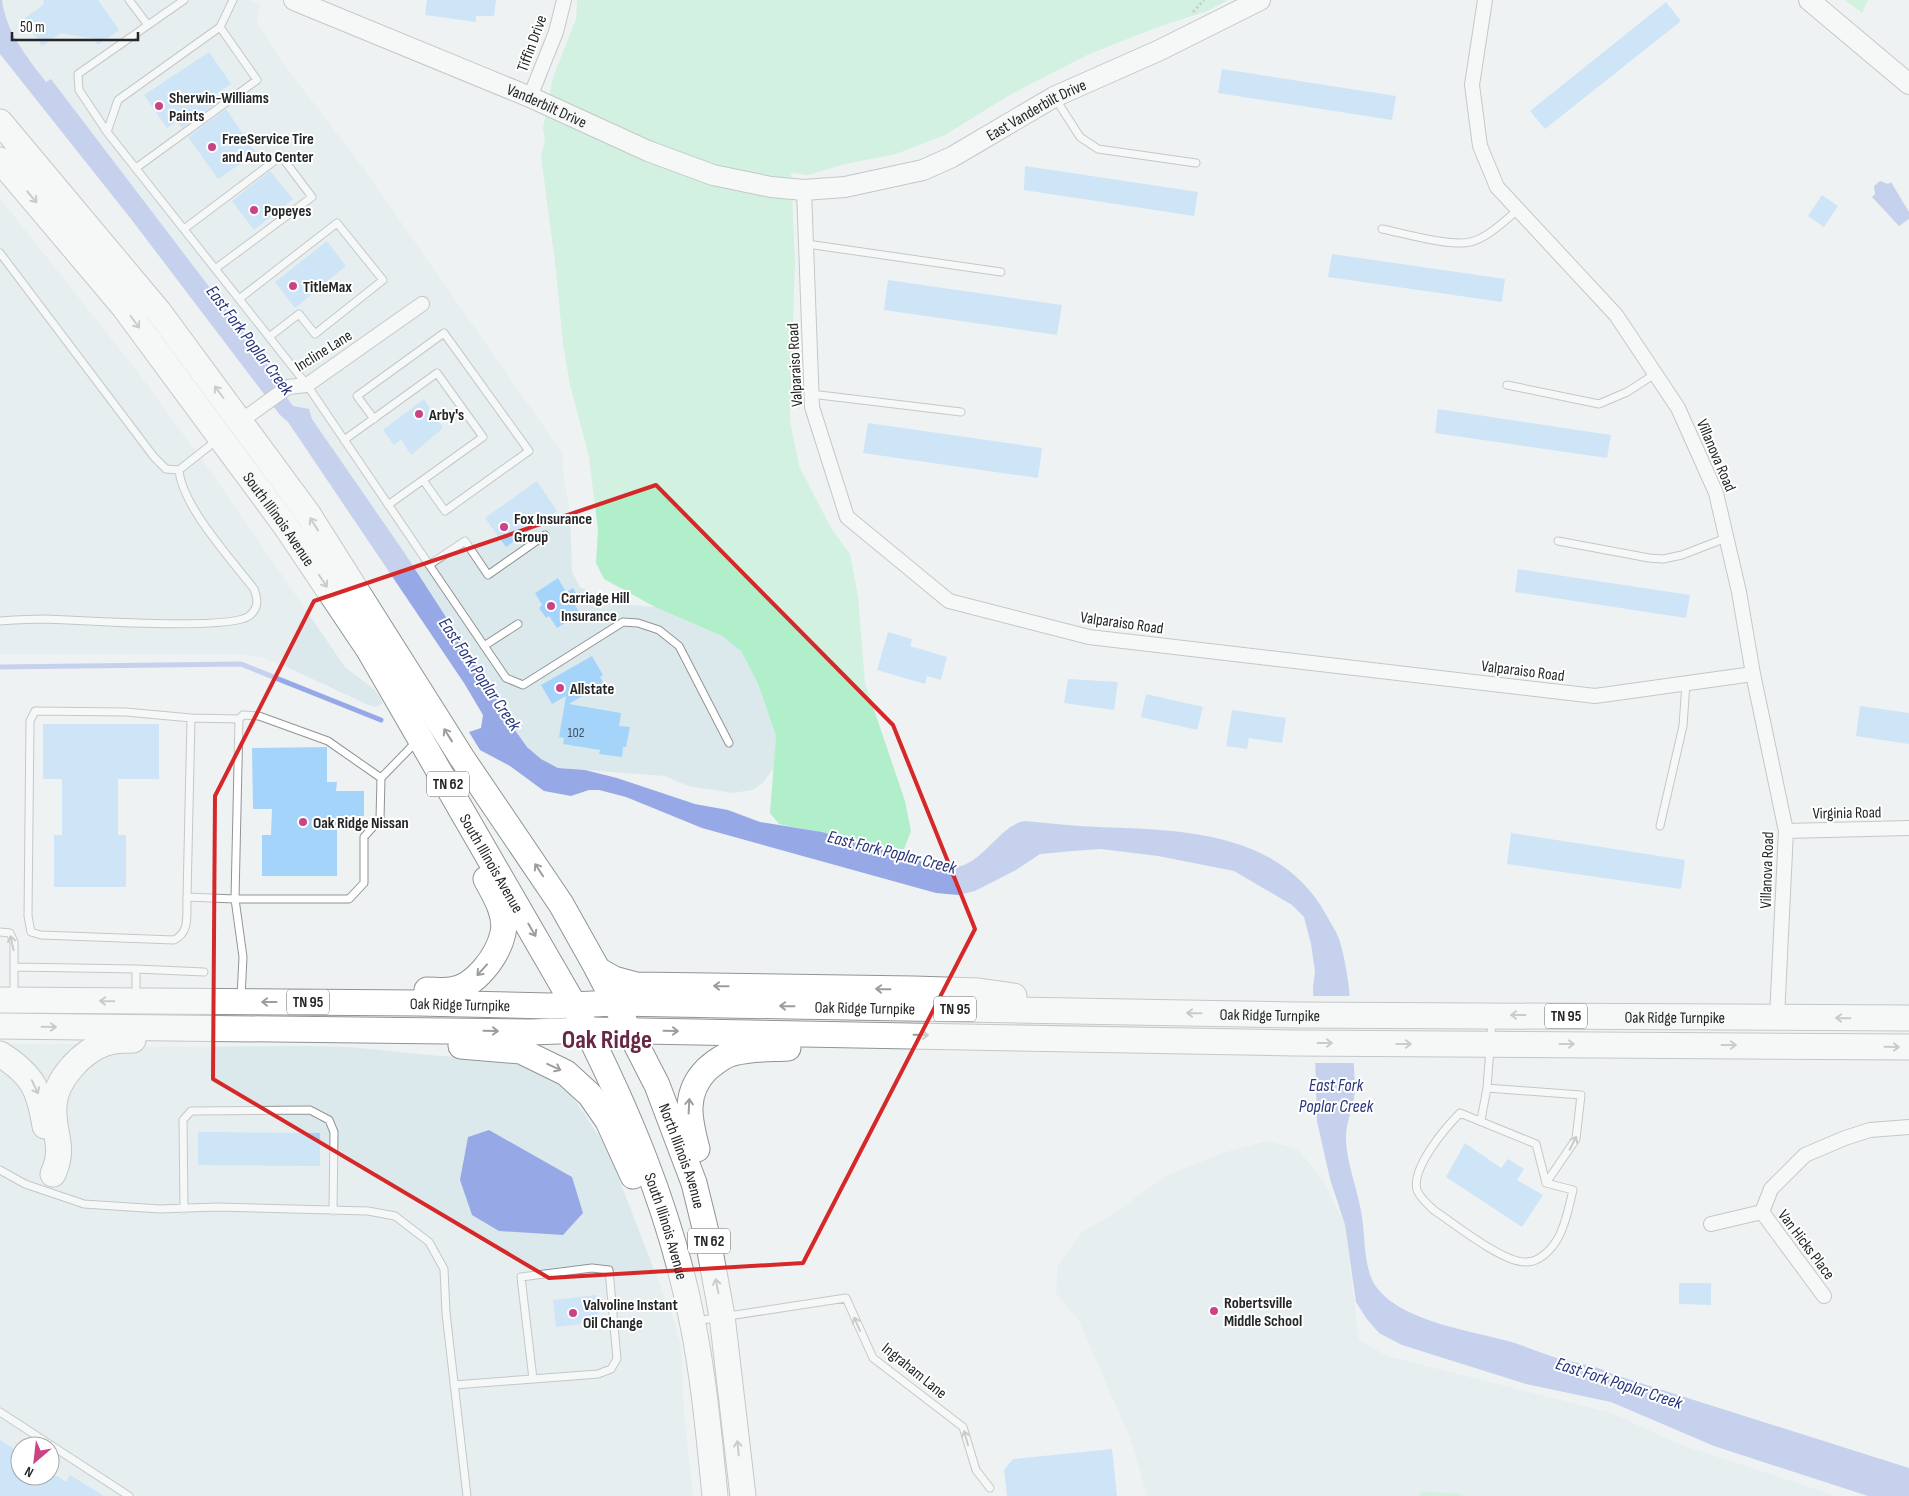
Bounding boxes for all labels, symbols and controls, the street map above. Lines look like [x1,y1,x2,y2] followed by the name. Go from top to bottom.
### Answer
[12,10,139,42] scale bar
[513,13,551,74] street label: Tiffin Drive
[20,18,45,37] text: 50 m
[983,76,1090,146] street label: East Vanderbilt Drive
[504,81,589,133] street label: Vanderbilt Drive
[169,89,269,126] place label: Sherwin-Williams Paints
[153,100,165,112] marker: Sherwin-Williams Paints
[222,130,314,167] place label: FreeService Tire and Auto Center
[206,141,218,153] marker: FreeService Tire and Auto Center
[26,190,37,203] one-way arrow
[264,202,311,221] place label: Popeyes
[248,204,260,216] marker: Popeyes
[303,278,352,297] place label: TitleMax
[287,280,299,292] marker: TitleMax
[202,281,298,400] water label: East Fork Poplar Creek
[130,315,141,328] one-way arrow
[784,323,807,407] street label: Valparaiso Road
[292,326,356,376] street label: Incline Lane
[214,386,225,399] one-way arrow
[428,406,464,425] place label: Arby's
[413,408,425,420] marker: Arby's
[1692,416,1739,495] street label: Villanova Road
[238,469,318,570] street label: South Illinois Avenue
[514,510,592,547] place label: Fox Insurance Group
[309,517,319,531] one-way arrow
[498,521,510,533] marker: Fox Insurance Group
[318,574,328,588] one-way arrow
[561,589,630,626] place label: Carriage Hill Insurance
[545,600,557,612] marker: Carriage Hill Insurance
[1079,608,1165,639] street label: Valparaiso Road
[434,614,526,736] water label: East Fork Poplar Creek
[1480,657,1565,686] street label: Valparaiso Road
[569,680,614,699] place label: Allstate
[554,682,566,694] marker: Allstate
[568,724,585,741] house number: 102
[443,728,453,742] one-way arrow
[427,772,469,796] road number: TN 62
[1812,803,1882,824] street label: Virginia Road
[455,811,527,917] street label: South Illinois Avenue
[313,814,409,833] place label: Oak Ridge Nissan
[297,816,309,828] marker: Oak Ridge Nissan
[825,826,960,879] water label: East Fork Poplar Creek
[1757,831,1778,909] street label: Villanova Road
[533,863,544,877] one-way arrow
[528,923,538,937] one-way arrow
[7,935,16,951] one-way arrow
[476,963,488,976] one-way arrow
[713,981,730,991] one-way arrow
[876,984,892,993] one-way arrow
[287,990,329,1014] road number: TN 95
[410,995,510,1016] street label: Oak Ridge Turnpike
[99,996,116,1006] one-way arrow
[934,996,976,1022] road number: TN 95
[262,997,278,1007] one-way arrow
[814,999,915,1019] street label: Oak Ridge Turnpike
[779,1001,796,1011] one-way arrow
[1545,1004,1587,1028] road number: TN 95
[1219,1006,1320,1026] street label: Oak Ridge Turnpike
[1186,1008,1202,1018] one-way arrow
[1625,1009,1725,1028] street label: Oak Ridge Turnpike
[1511,1010,1527,1020] one-way arrow
[1835,1013,1851,1022] one-way arrow
[40,1022,56,1032] one-way arrow
[562,1025,652,1056] district label: Oak Ridge
[482,1026,499,1036] one-way arrow
[663,1027,679,1036] one-way arrow
[912,1030,929,1040] one-way arrow
[1317,1038,1333,1048] one-way arrow
[1396,1039,1412,1048] one-way arrow
[1558,1039,1574,1049] one-way arrow
[1720,1040,1737,1050] one-way arrow
[1883,1042,1899,1051] one-way arrow
[546,1063,561,1072] one-way arrow
[1299,1075,1375,1117] water label: East Fork Poplar Creek
[30,1079,40,1094] one-way arrow
[685,1098,694,1114] one-way arrow
[654,1101,708,1211] street label: North Illinois Avenue
[1568,1135,1578,1150] one-way arrow
[640,1170,691,1282] street label: South Illinois Avenue
[1773,1206,1838,1284] street label: Van Hicks Place
[688,1228,730,1254] road number: TN 62
[712,1279,721,1295] one-way arrow
[1224,1294,1302,1331] place label: Robertsville Middle School
[583,1296,678,1333] place label: Valvoline Instant Oil Change
[1208,1305,1220,1317] marker: Robertsville Middle School
[567,1307,579,1319] marker: Valvoline Instant Oil Change
[852,1317,862,1332] one-way arrow
[878,1339,950,1403] street label: Ingraham Lane
[1553,1353,1686,1414] water label: East Fork Poplar Creek
[961,1431,971,1447] one-way arrow
[10,1436,60,1486] north arrow
[733,1440,743,1456] one-way arrow
[22,1463,36,1481] text: N

